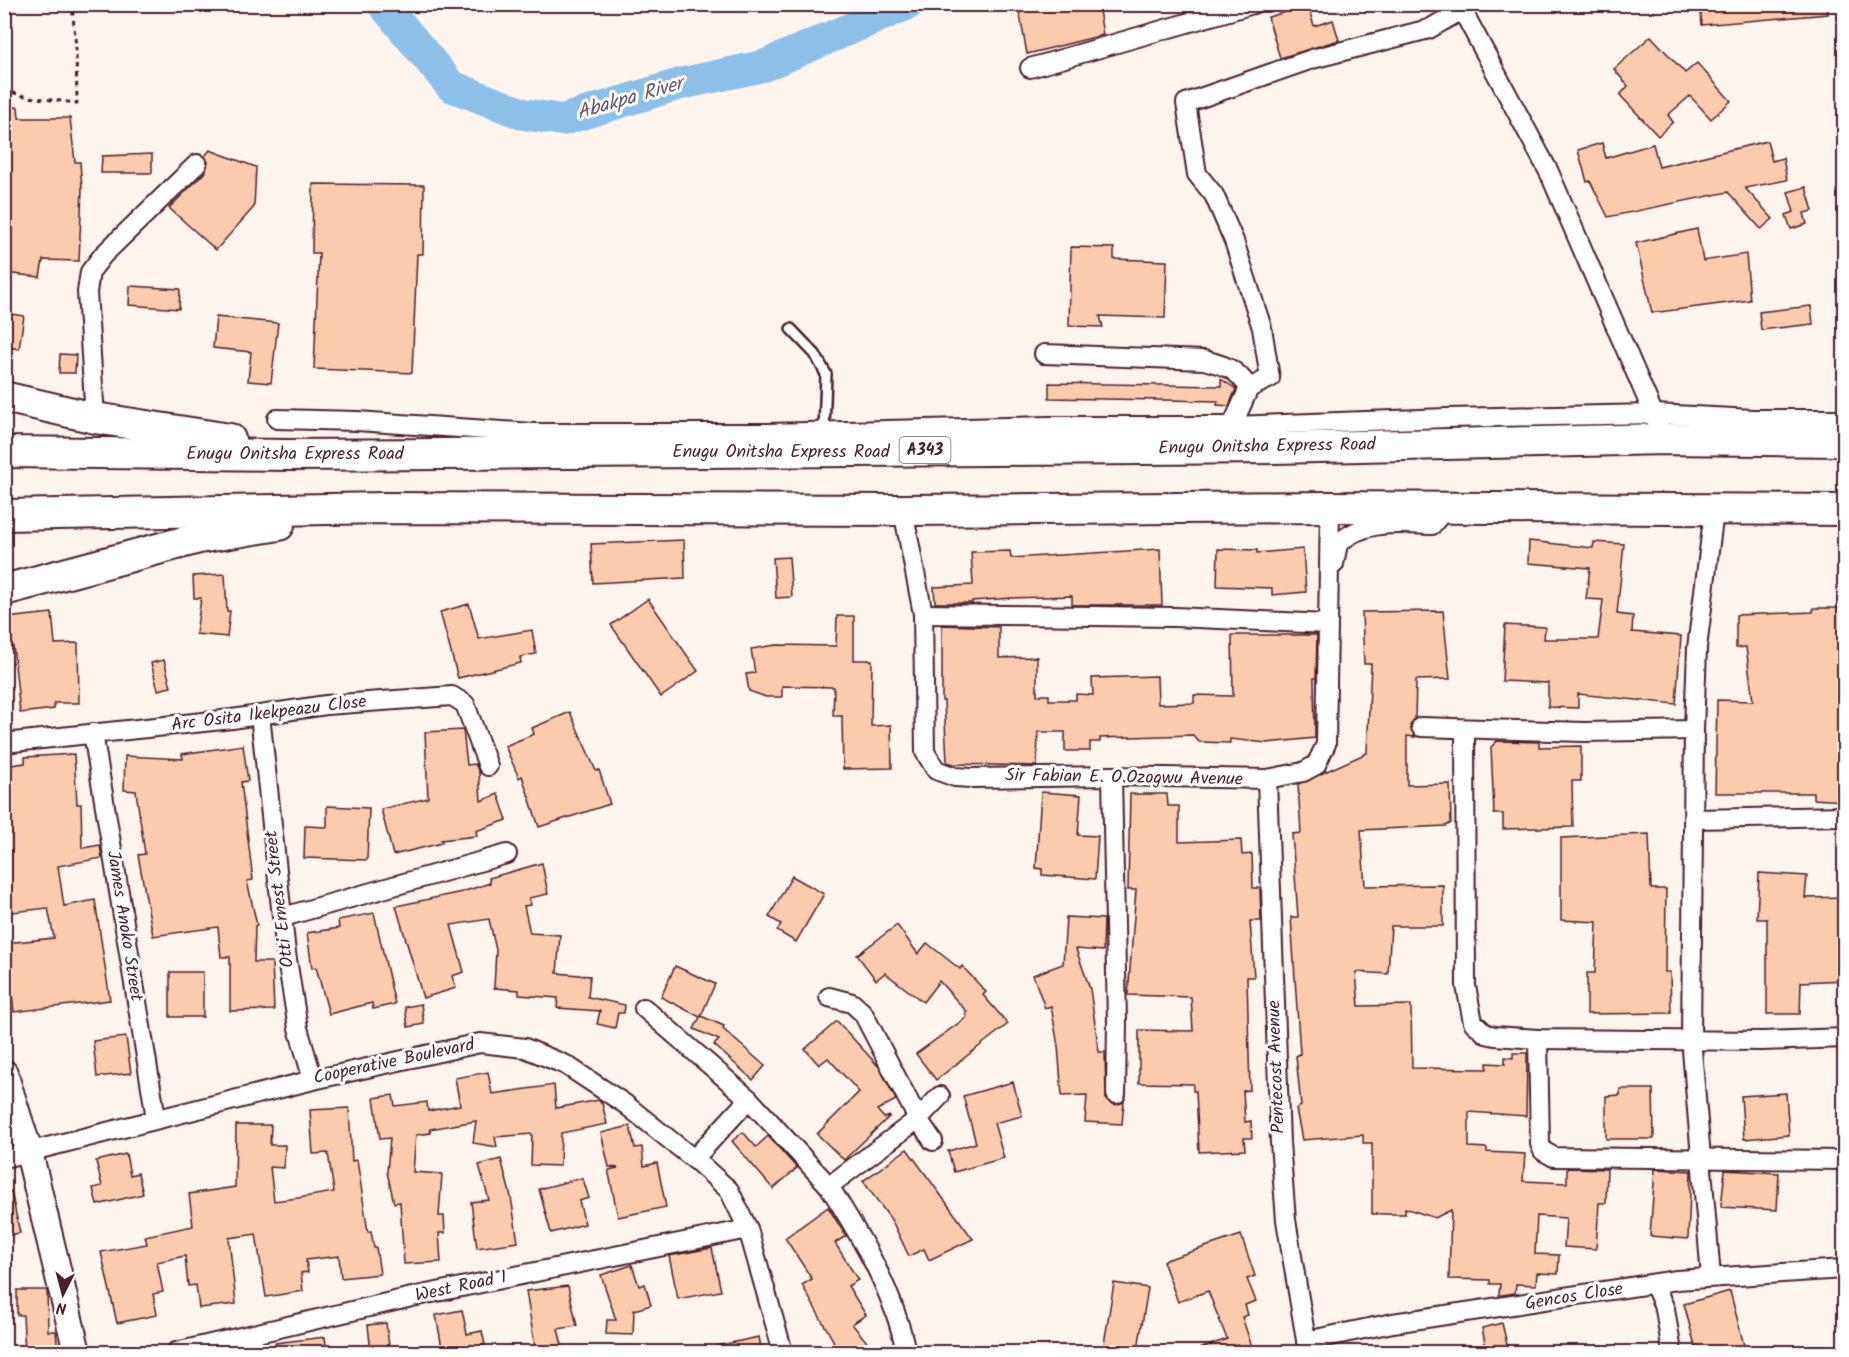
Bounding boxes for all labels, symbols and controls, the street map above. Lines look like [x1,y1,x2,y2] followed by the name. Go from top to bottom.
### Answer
[573,67,691,129] water label: Abakpa River
[1158,431,1377,463] street label: Enugu Onitsha Express Road
[900,437,950,463] road number: A343
[672,438,891,467] street label: Enugu Onitsha Express Road
[186,440,405,469] street label: Enugu Onitsha Express Road
[170,688,368,740] street label: Arc Osita Ikekpeazu Close
[1005,761,1243,795] street label: Sir Fabian E. O.Ozogwu Avenue
[257,828,303,969] street label: Otti Ernest Street
[98,848,150,1005] street label: James Anoko Street
[1260,1000,1294,1134] street label: Pentecost Avenue
[311,1031,478,1093] street label: Cooperative Boulevard
[413,1263,509,1311] street label: West Road 1
[33,1264,93,1324] north arrow
[1523,1275,1625,1319] street label: Gencos Close
[55,1294,68,1320] text: N

